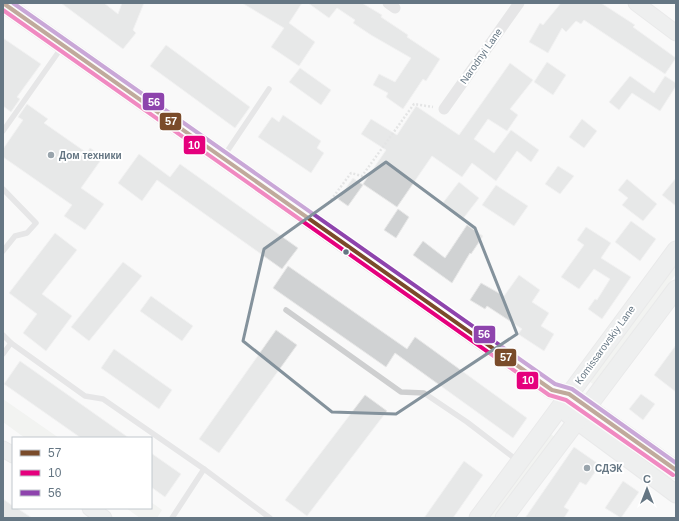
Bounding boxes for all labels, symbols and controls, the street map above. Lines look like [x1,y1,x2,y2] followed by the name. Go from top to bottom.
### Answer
[458,26,504,86] street label: Narodnyi Lane
[142,92,165,111] line badge: 56
[148,96,160,108] text: 56
[159,112,182,131] line badge: 57
[165,115,177,127] text: 57
[183,135,206,155] line badge: 10
[188,139,200,151] text: 10
[46,150,56,160] marker: Дом техники
[59,150,122,161] place label: Дом техники
[341,247,351,257] unlabelled marker
[573,303,637,386] street label: Komissarovskiy Lane
[473,325,496,344] line badge: 56
[478,328,490,340] text: 56
[494,348,517,367] line badge: 57
[500,351,512,363] text: 57
[516,371,539,390] line badge: 10
[522,374,534,386] text: 10
[12,437,152,509] legend
[48,446,62,460] text: 57
[582,463,592,473] marker: СДЭК
[595,463,623,474] place label: СДЭК
[48,466,62,480] text: 10
[627,469,667,509] north arrow
[643,473,651,485] text: С
[48,486,62,500] text: 56

